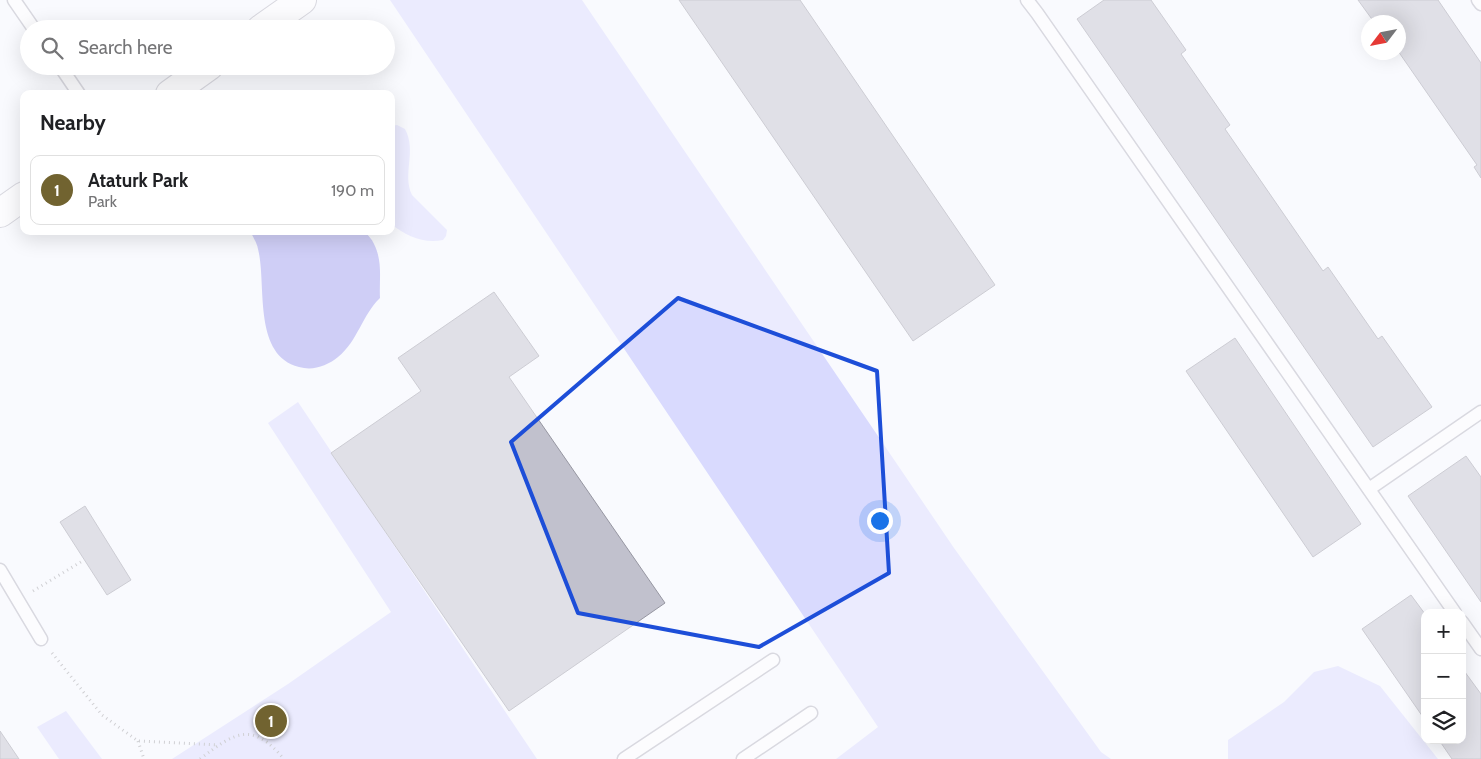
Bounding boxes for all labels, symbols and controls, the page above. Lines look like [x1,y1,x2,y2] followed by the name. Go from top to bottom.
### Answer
[1361,15,1406,60] north arrow
[20,20,395,75] search box
[38,34,66,62] icon: search
[78,36,172,59] text: Search here
[40,110,106,135] text: Nearby
[88,169,188,192] text: Ataturk Park
[54,181,60,200] text: 1
[331,181,374,200] text: 190 m
[88,192,117,211] text: Park
[867,508,893,534] your location
[1421,609,1466,744] map controls
[1421,609,1466,654] button: +
[1421,654,1466,699] button: −
[1421,699,1466,744] button: layers
[255,702,287,740] pin: 1

